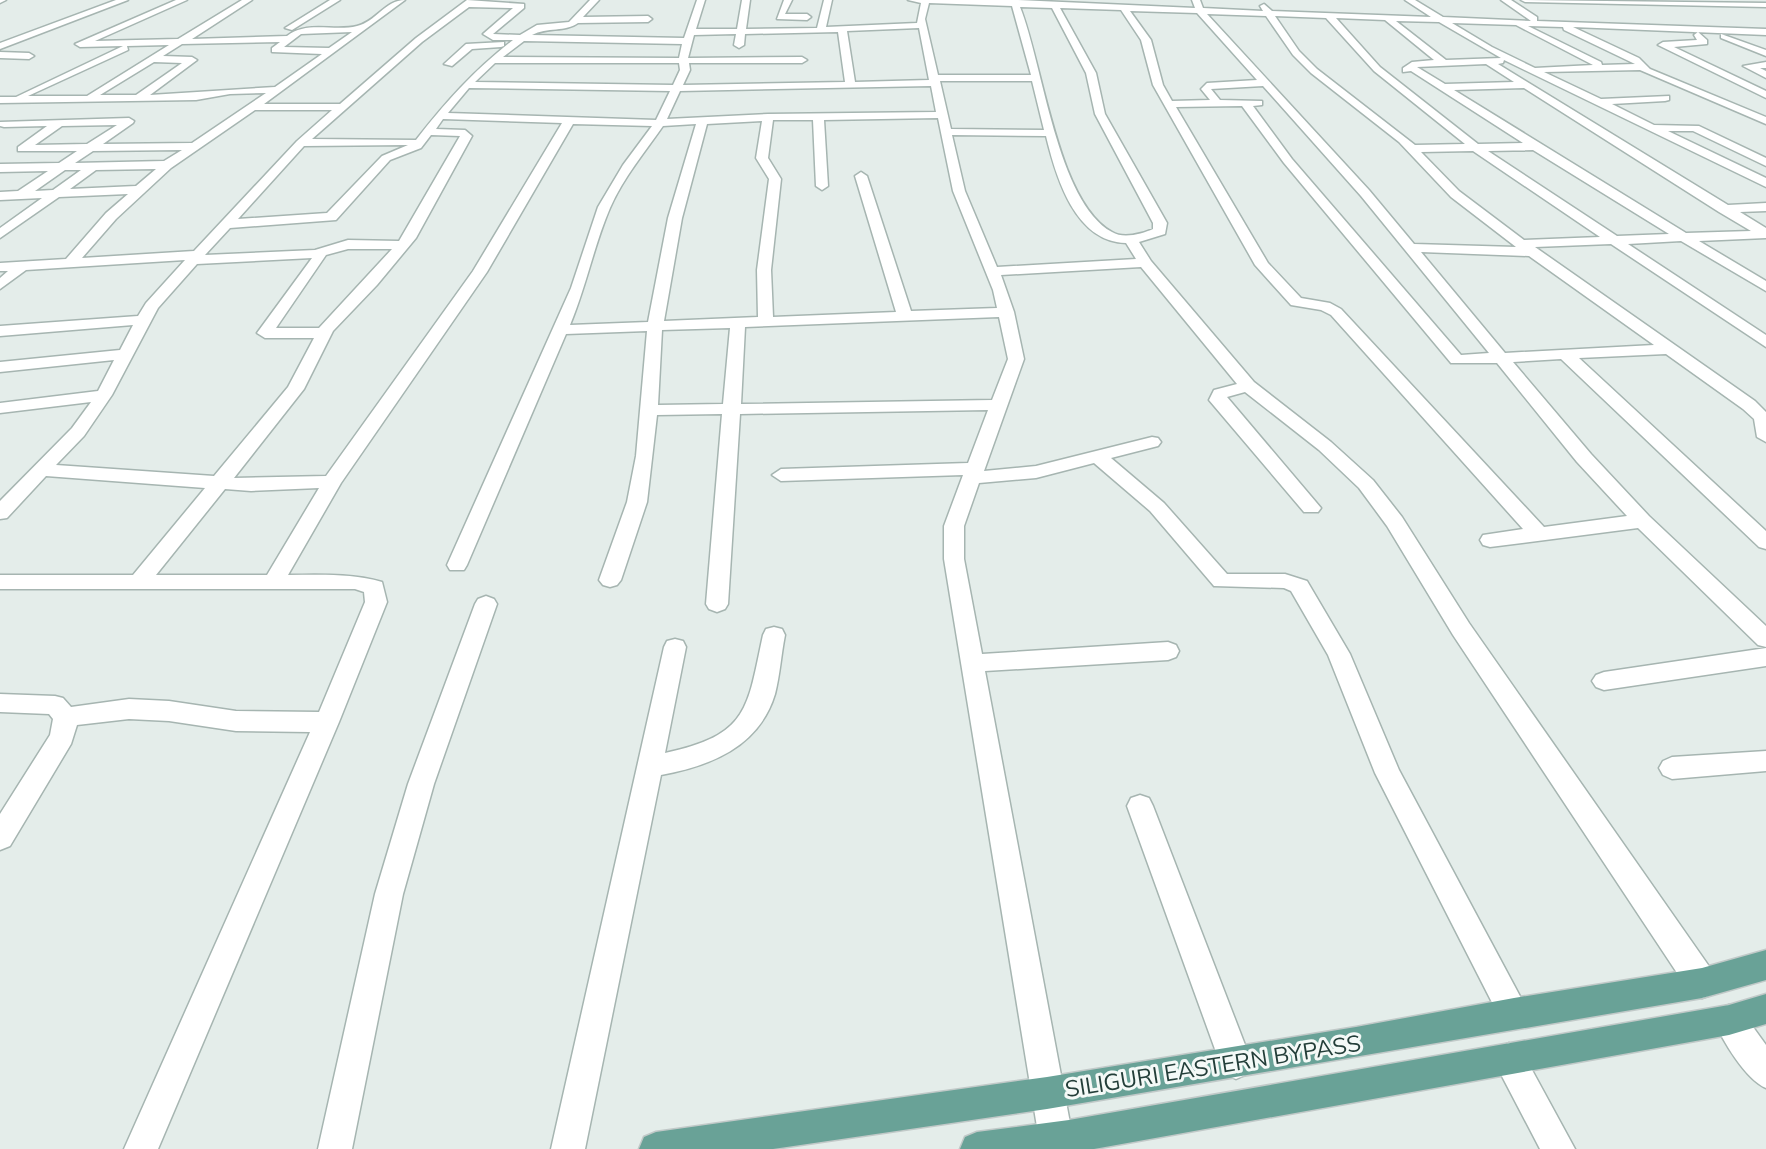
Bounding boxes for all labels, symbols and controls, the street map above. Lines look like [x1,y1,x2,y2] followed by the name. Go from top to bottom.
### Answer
[1063,1028,1363,1103] street label: SILIGURI EASTERN BYPASS

